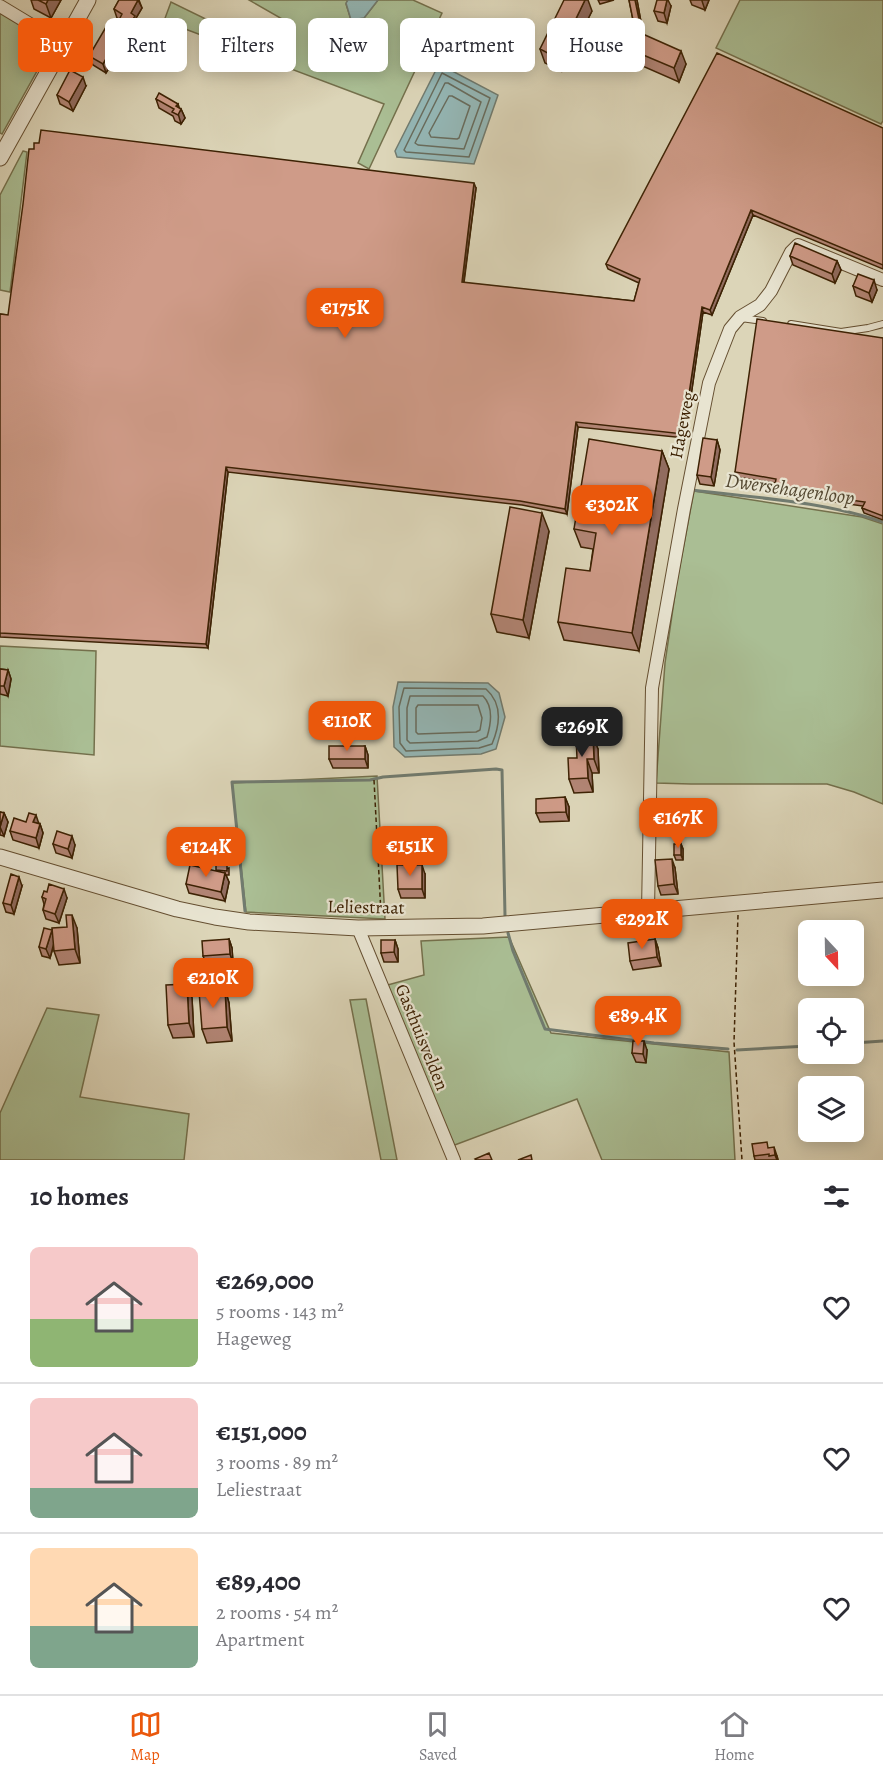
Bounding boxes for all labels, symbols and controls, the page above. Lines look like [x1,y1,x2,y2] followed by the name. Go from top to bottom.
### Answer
[18,18,93,72] chip: Buy
[105,18,187,72] chip: Rent
[199,18,296,72] chip: Filters
[308,18,388,72] chip: New
[400,18,535,72] chip: Apartment
[547,18,645,72] chip: House
[303,288,387,339] pin: €175K
[321,294,369,321] text: €175K
[664,389,700,461] street label: Hageweg
[724,467,856,511] water label: Dwersehagenloop
[570,485,654,536] pin: €302K
[586,491,638,518] text: €302K
[305,701,389,752] pin: €110K
[323,707,372,734] text: €110K
[540,707,624,758] pin: €269K
[556,713,608,740] text: €269K
[636,798,720,849] pin: €167K
[653,804,703,831] text: €167K
[368,826,452,877] pin: €151K
[164,827,248,878] pin: €124K
[386,832,434,859] text: €151K
[181,833,231,860] text: €124K
[327,894,405,920] street label: Leliestraat
[600,899,684,950] pin: €292K
[615,905,669,932] text: €292K
[798,920,864,986] north arrow
[798,920,864,1142] map controls
[171,958,255,1009] pin: €210K
[187,964,239,991] text: €210K
[390,980,454,1094] street label: Gasthuisvelden
[589,996,687,1047] pin: €89.4K
[798,998,864,1064] button: locate
[609,1002,667,1029] text: €89.4K
[798,1076,864,1142] button: layers
[30,1179,129,1214] text: 10 homes
[820,1180,853,1213] icon: filters
[216,1263,314,1298] text: €269,000
[78,1271,150,1343] icon: home
[820,1291,853,1324] icon: heart
[216,1298,344,1325] text: 5 rooms · 143 m²
[216,1325,292,1352] text: Hageweg
[216,1414,307,1449] text: €151,000
[78,1422,150,1494] icon: home
[820,1442,853,1475] icon: heart
[216,1449,338,1476] text: 3 rooms · 89 m²
[216,1476,302,1503] text: Leliestraat
[216,1564,301,1599] text: €89,400
[78,1572,150,1644] icon: home
[820,1592,853,1625] icon: heart
[216,1599,338,1626] text: 2 rooms · 54 m²
[216,1626,305,1653] text: Apartment
[129,1708,162,1766] tab: Map
[419,1708,457,1766] tab: Saved
[714,1708,754,1766] tab: Home

